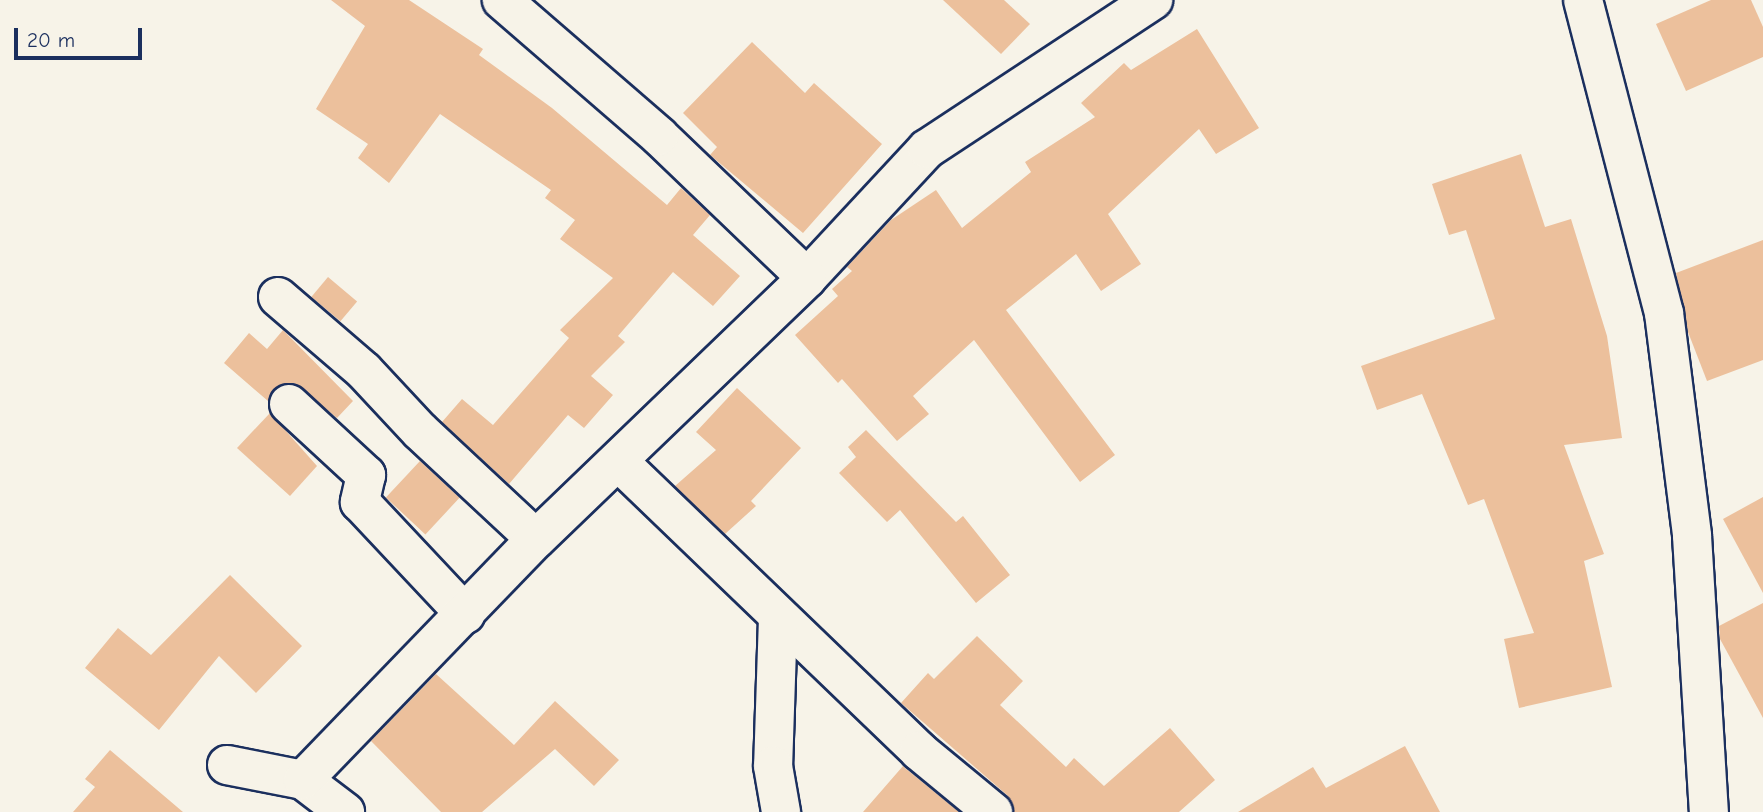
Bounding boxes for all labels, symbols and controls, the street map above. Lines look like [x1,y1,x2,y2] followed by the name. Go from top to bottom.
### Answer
[18,14,145,58] scale bar
[27,28,75,52] text: 20 m

